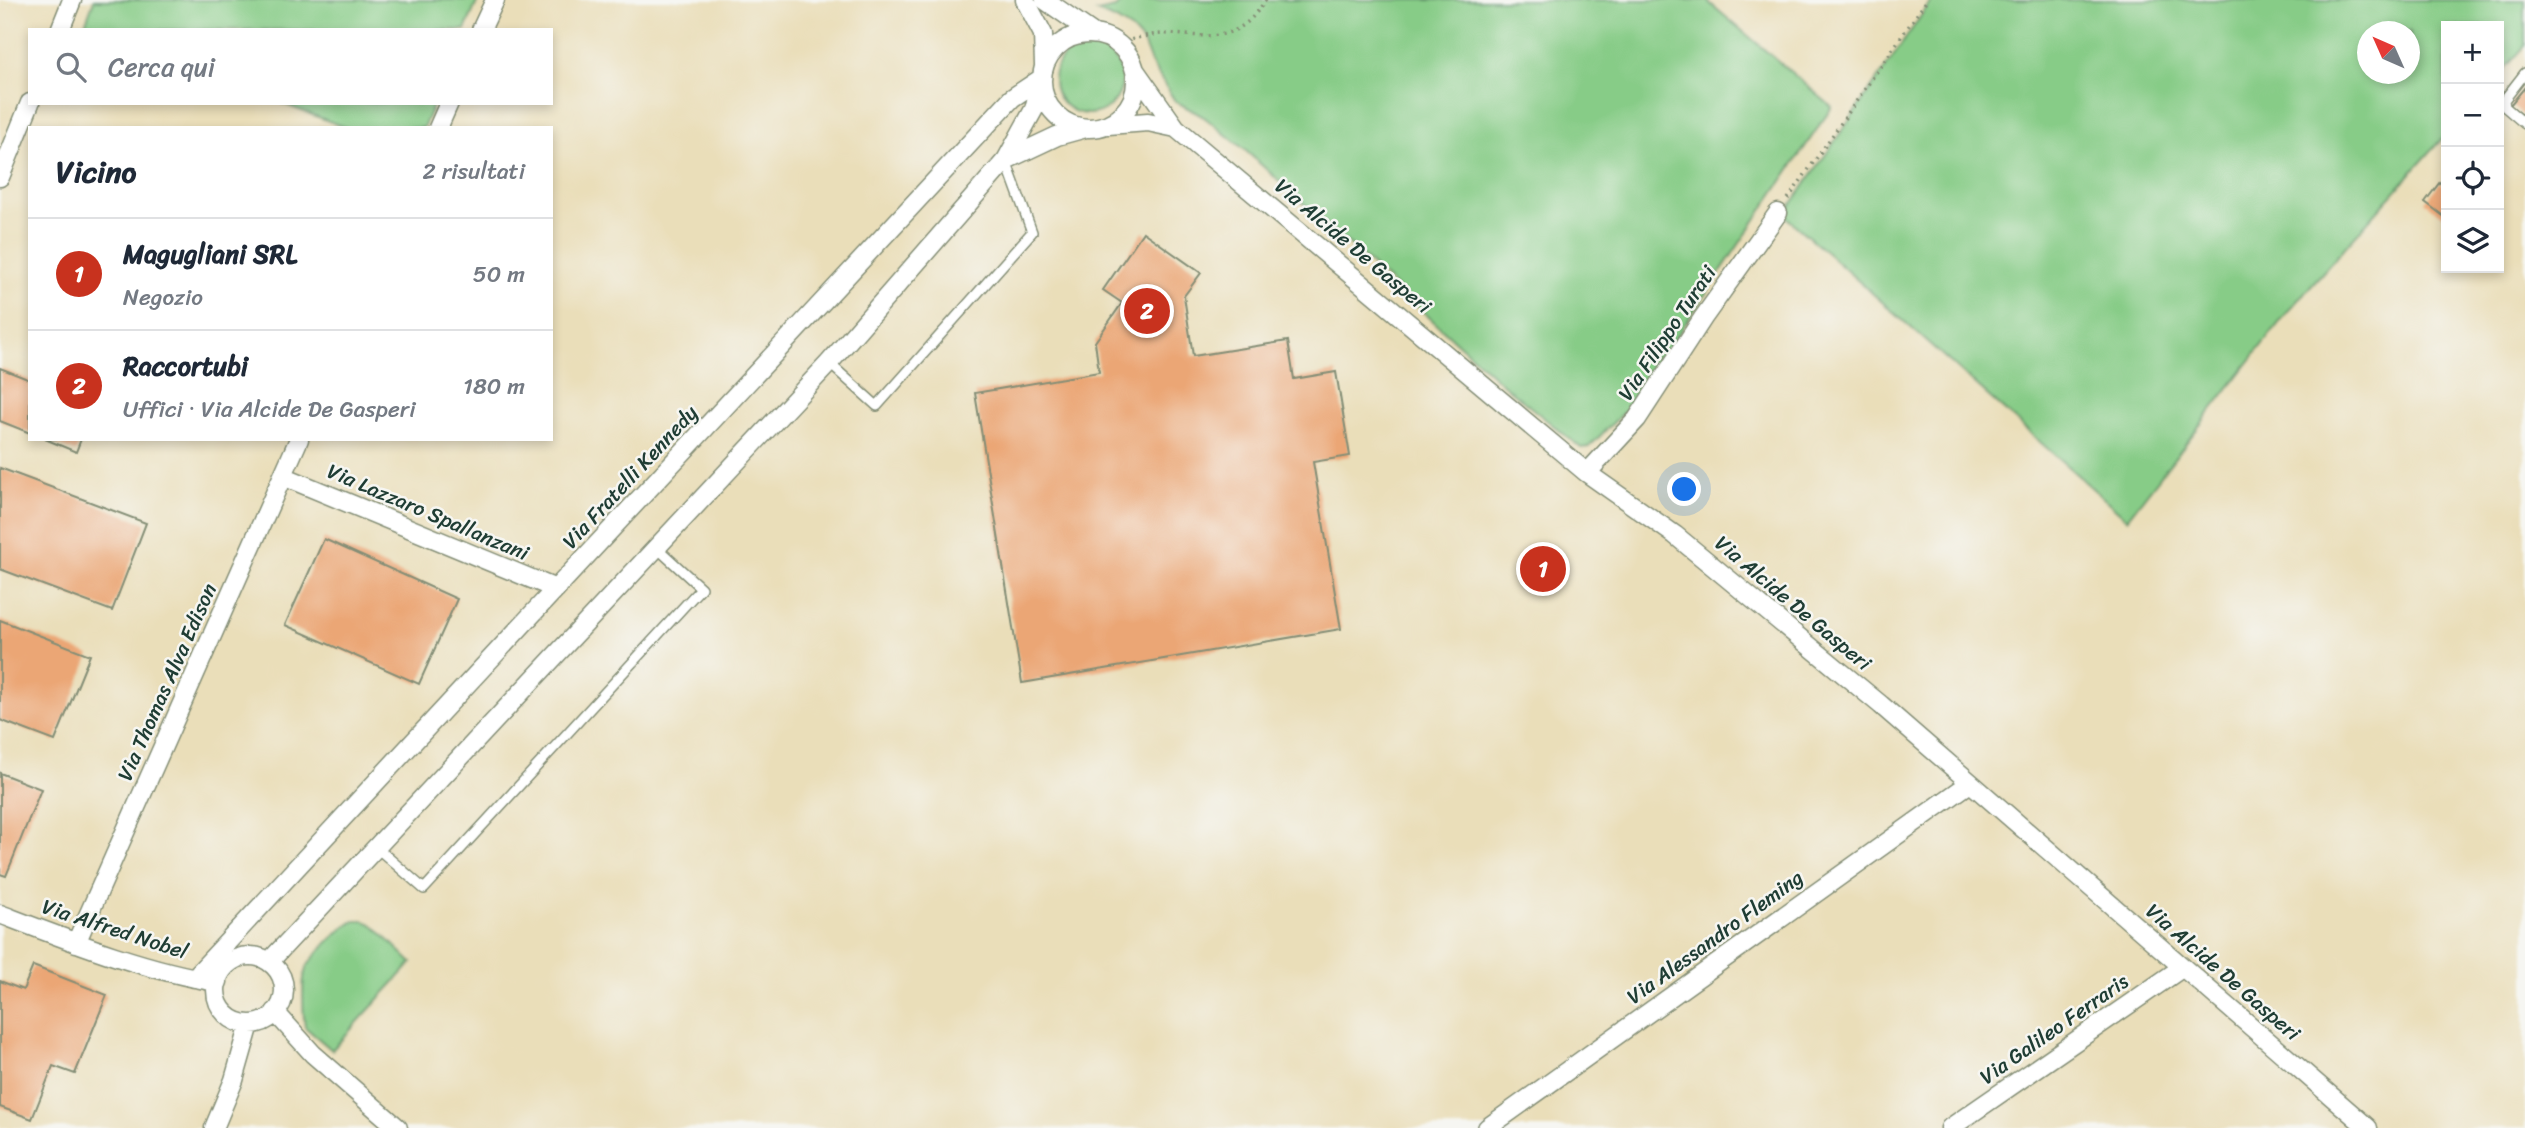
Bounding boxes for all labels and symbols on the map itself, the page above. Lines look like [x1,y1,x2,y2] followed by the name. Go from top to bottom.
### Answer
[2357,21,2420,84] north arrow
[1266,168,1441,324] street label: Via Alcide De Gasperi
[1607,256,1727,409] street label: Via Filippo Turati
[1124,285,1170,337] pin: 2
[553,396,708,558] street label: Via Fratelli Kennedy
[321,452,536,572] street label: Via Lazzaro Spallanzani
[1667,472,1701,506] your location
[1706,525,1881,681] street label: Via Alcide De Gasperi
[1520,543,1566,595] pin: 1
[106,577,228,787] street label: Via Thomas Alva Edison
[1618,859,1812,1015] street label: Via Alessandro Fleming
[37,888,194,971] street label: Via Alfred Nobel
[2137,893,2310,1051] street label: Via Alcide De Gasperi
[1971,963,2137,1095] street label: Via Galileo Ferraris

